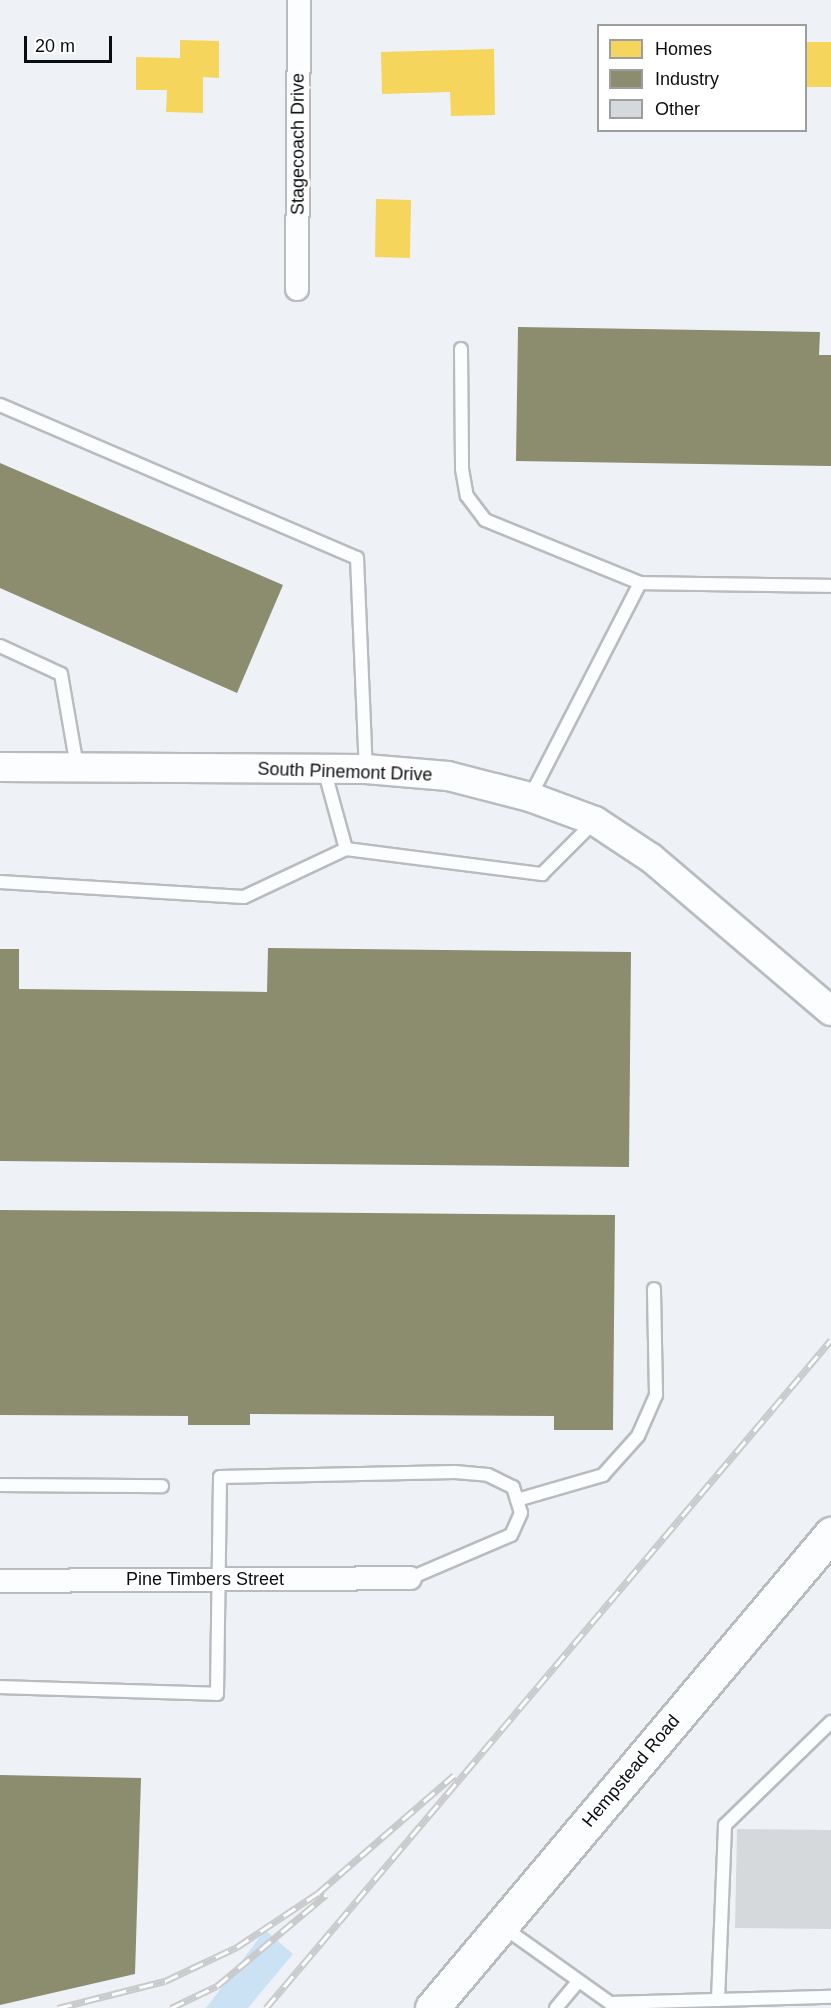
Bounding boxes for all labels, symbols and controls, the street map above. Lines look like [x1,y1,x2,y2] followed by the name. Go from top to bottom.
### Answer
[27,24,116,62] scale bar
[597,24,807,132] legend
[35,36,75,56] text: 20 m
[655,39,712,59] text: Homes
[655,69,719,89] text: Industry
[287,73,309,215] street label: Stagecoach Drive
[655,99,700,119] text: Other
[257,758,433,786] street label: South Pinemont Drive
[126,1568,284,1590] street label: Pine Timbers Street
[578,1710,684,1832] street label: Hempstead Road

